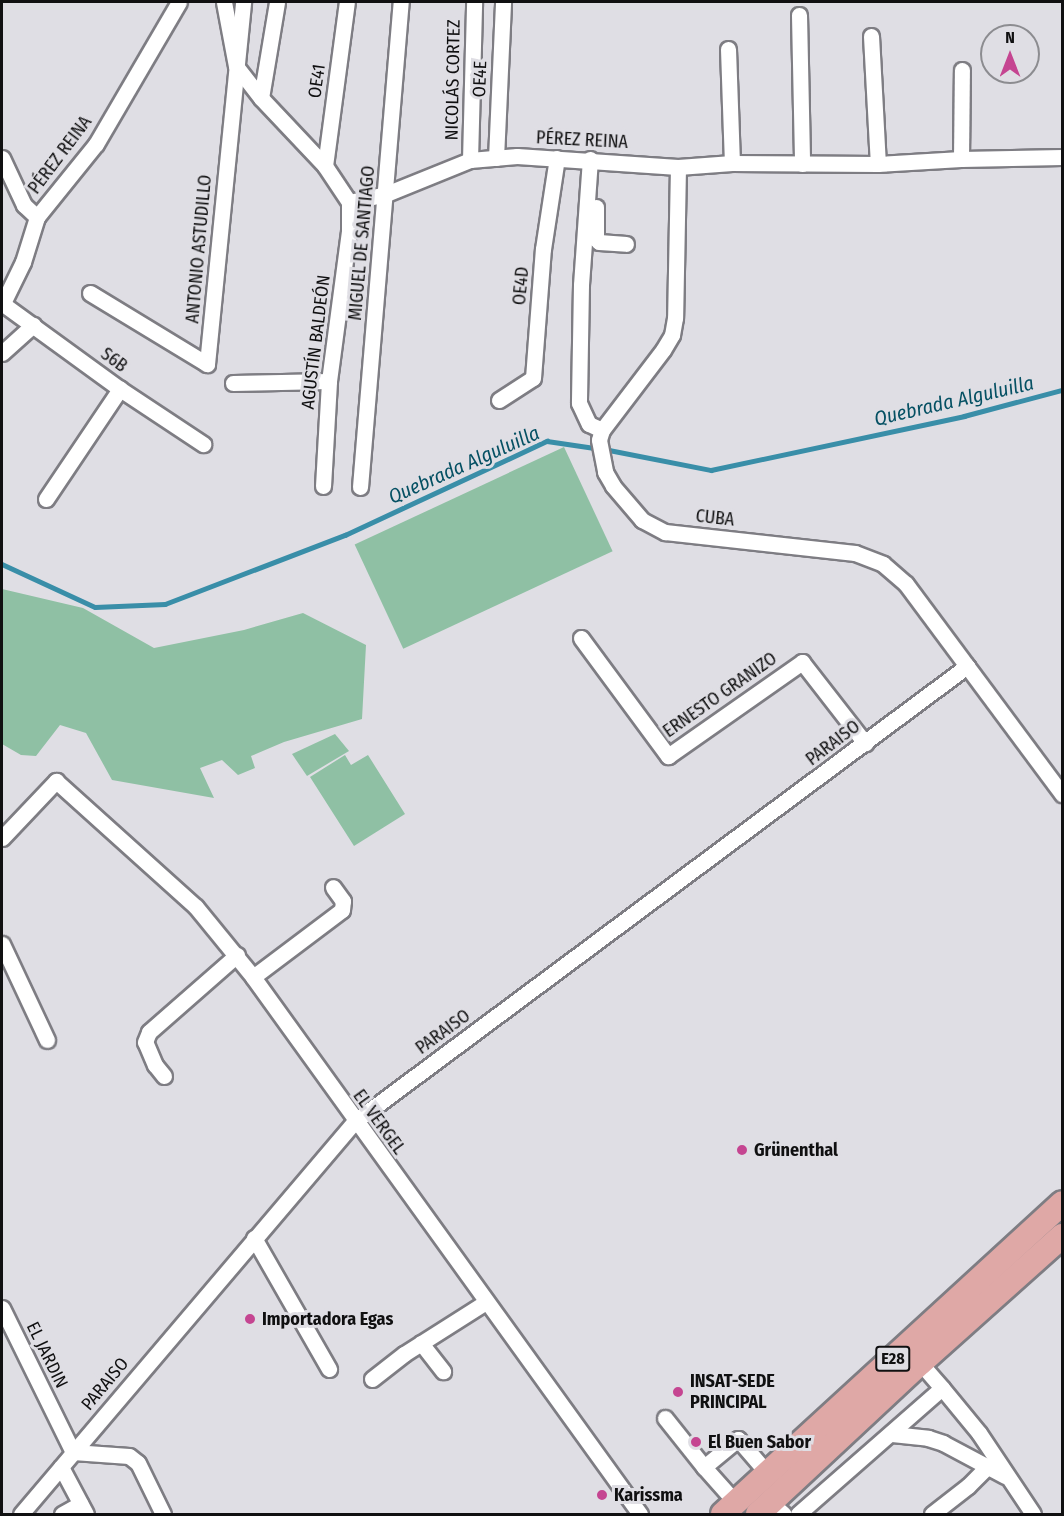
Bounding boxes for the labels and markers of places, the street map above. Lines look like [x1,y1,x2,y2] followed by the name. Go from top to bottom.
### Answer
[754,1139,838,1161] place label: Grünenthal
[735,1143,749,1157] marker: Grünenthal
[262,1308,393,1330] place label: Importadora Egas
[243,1312,257,1326] marker: Importadora Egas
[690,1371,775,1414] place label: INSAT-SEDE PRINCIPAL
[671,1385,685,1399] marker: INSAT-SEDE PRINCIPAL
[708,1431,811,1453] place label: El Buen Sabor
[689,1435,703,1449] marker: El Buen Sabor
[614,1484,683,1506] place label: Karissma
[595,1488,609,1502] marker: Karissma

